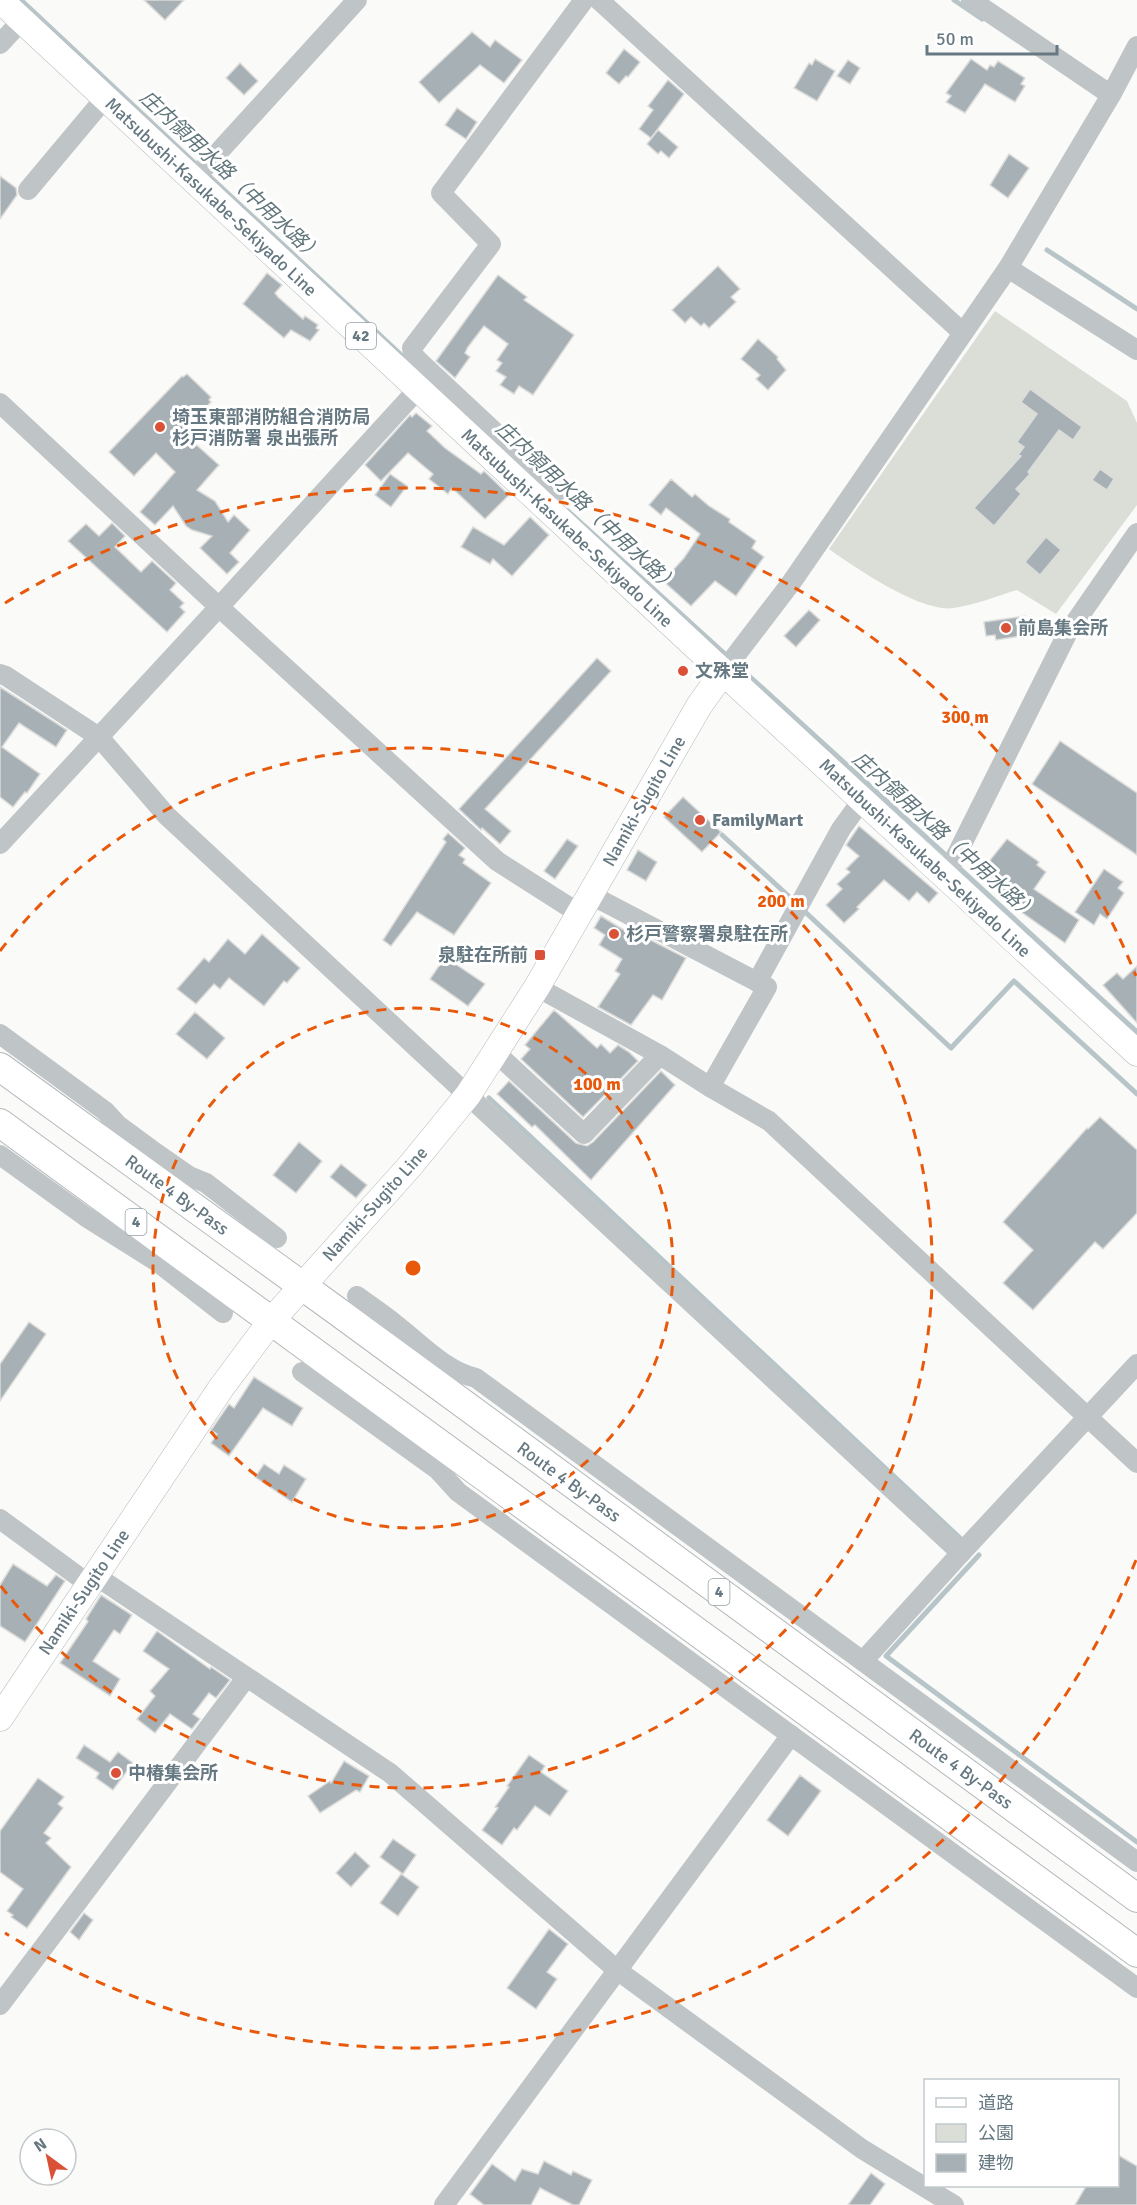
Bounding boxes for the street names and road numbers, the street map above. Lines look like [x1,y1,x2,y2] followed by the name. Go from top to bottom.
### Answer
[100,93,322,301] street label: Matsubushi-Kasukabe-Sekiyado Line
[346,323,376,349] road number: 42
[456,424,678,632] street label: Matsubushi-Kasukabe-Sekiyado Line
[598,732,690,870] street label: Namiki-Sugito Line
[814,754,1036,962] street label: Matsubushi-Kasukabe-Sekiyado Line
[318,1142,432,1266] street label: Namiki-Sugito Line
[121,1150,233,1240] street label: Route 4 By-Pass
[126,1209,146,1235] road number: 4
[513,1437,625,1527] street label: Route 4 By-Pass
[34,1525,134,1659] street label: Namiki-Sugito Line
[708,1579,730,1605] road number: 4
[905,1724,1017,1814] street label: Route 4 By-Pass

